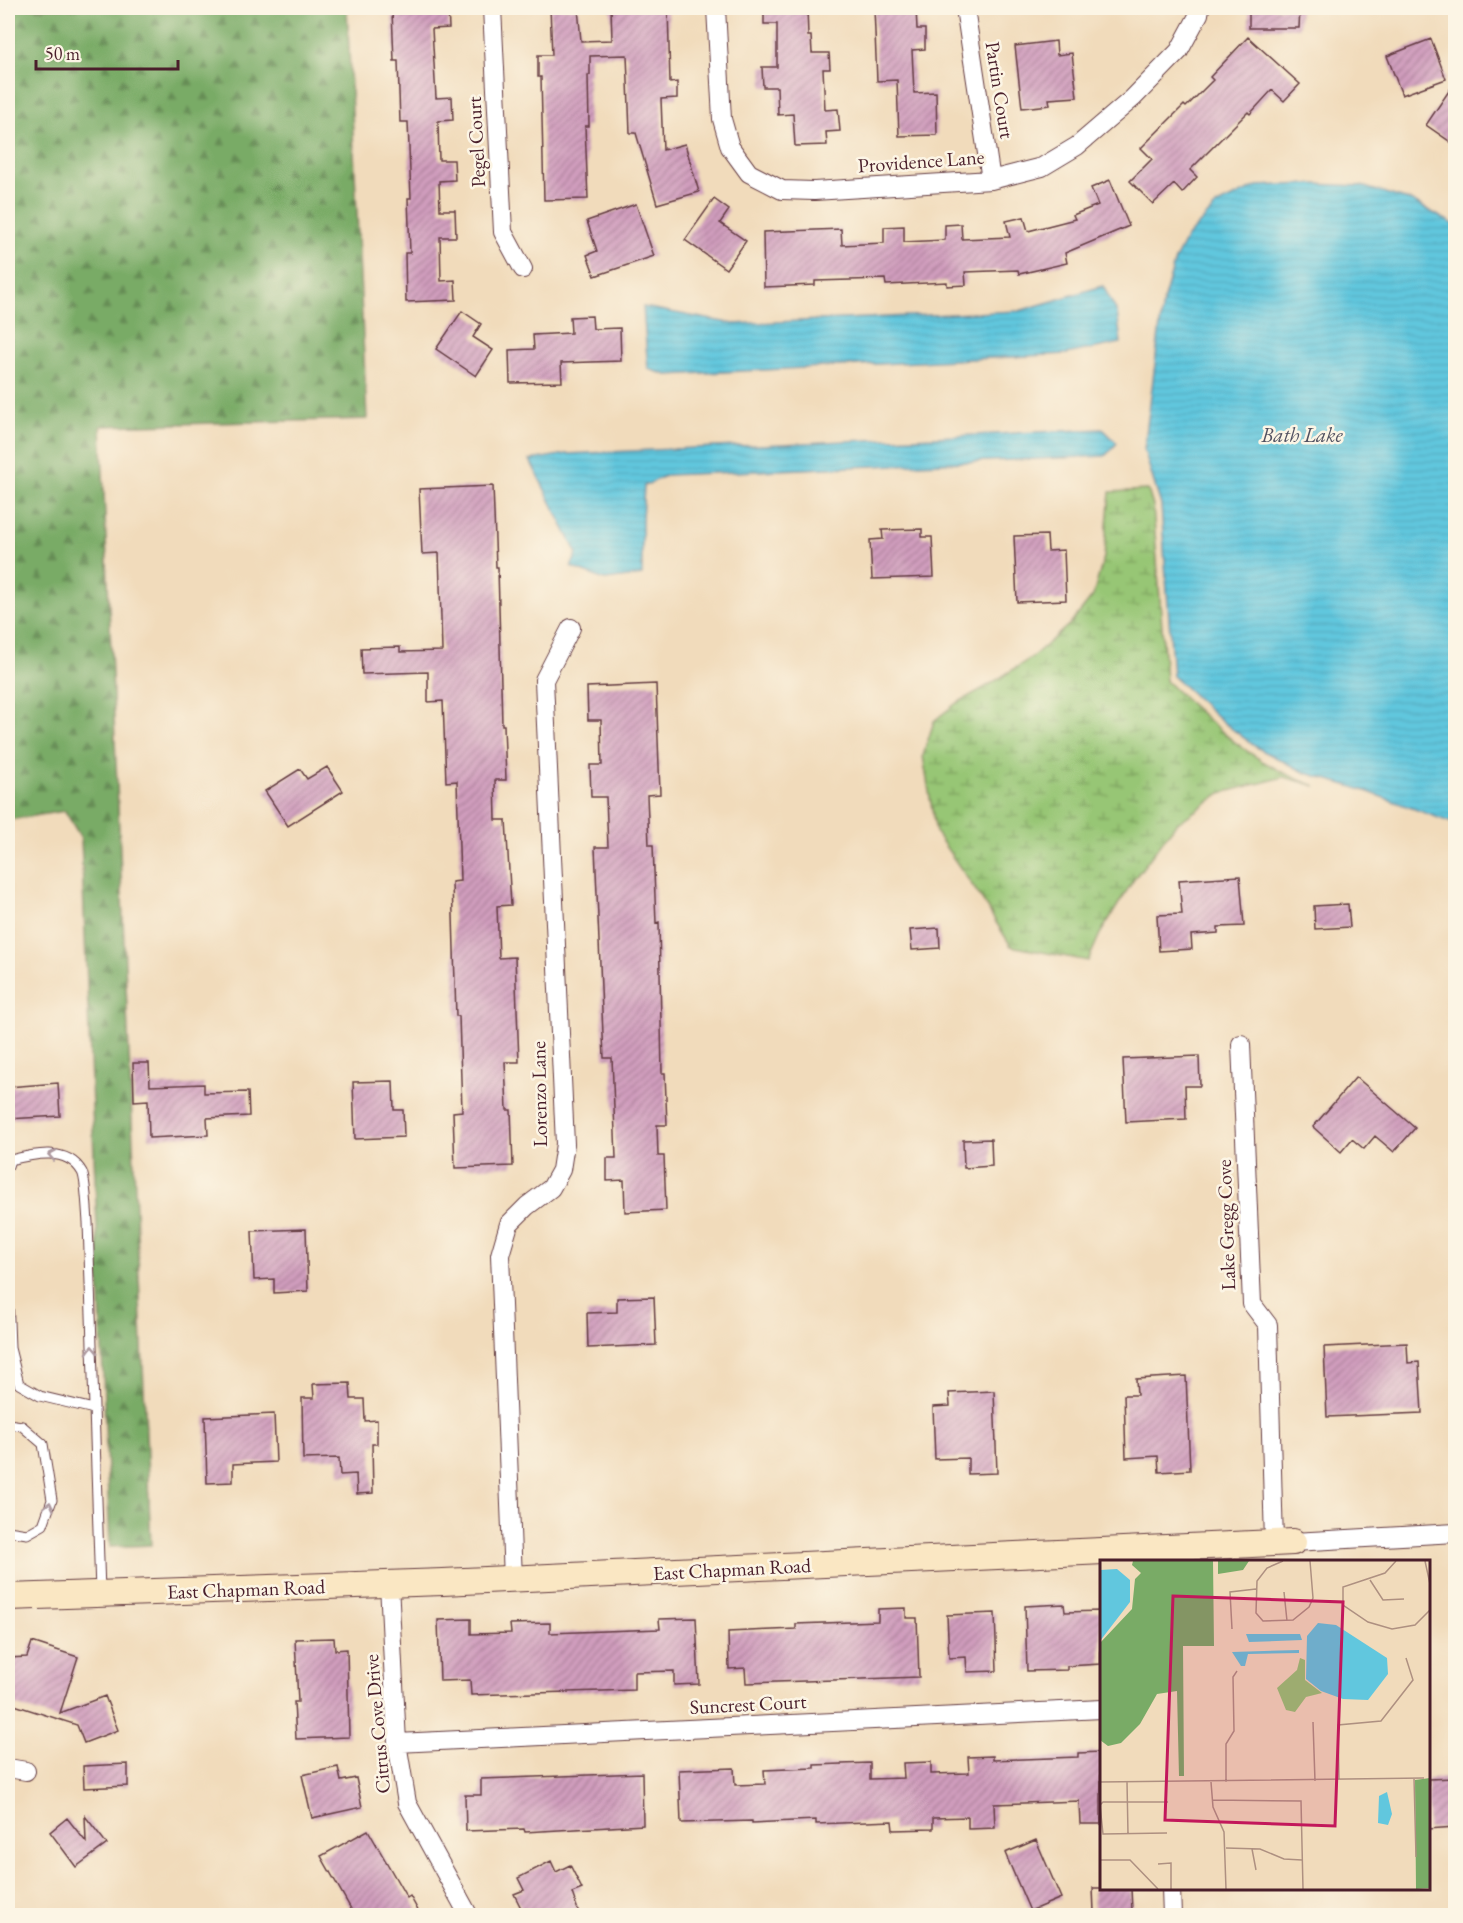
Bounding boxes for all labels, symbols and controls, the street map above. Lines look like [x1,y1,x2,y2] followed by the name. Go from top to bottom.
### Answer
[36,33,178,71] scale bar
[979,40,1021,141] street label: Partin Court
[45,42,80,65] text: 50 m
[461,95,491,188] street label: Pegel Court
[857,144,985,178] street label: Providence Lane
[1260,421,1343,448] water label: Bath Lake
[525,1041,553,1147] street label: Lorenzo Lane
[47,1149,57,1162] one-way arrow
[1211,1159,1241,1291] street label: Lake Gregg Cove
[86,1346,98,1355] one-way arrow
[41,1501,54,1511] one-way arrow
[652,1552,813,1586] street label: East Chapman Road
[1100,1560,1430,1890] inset map
[166,1573,326,1605] street label: East Chapman Road
[358,1653,396,1795] street label: Citrus Cove Drive
[689,1688,808,1720] street label: Suncrest Court

